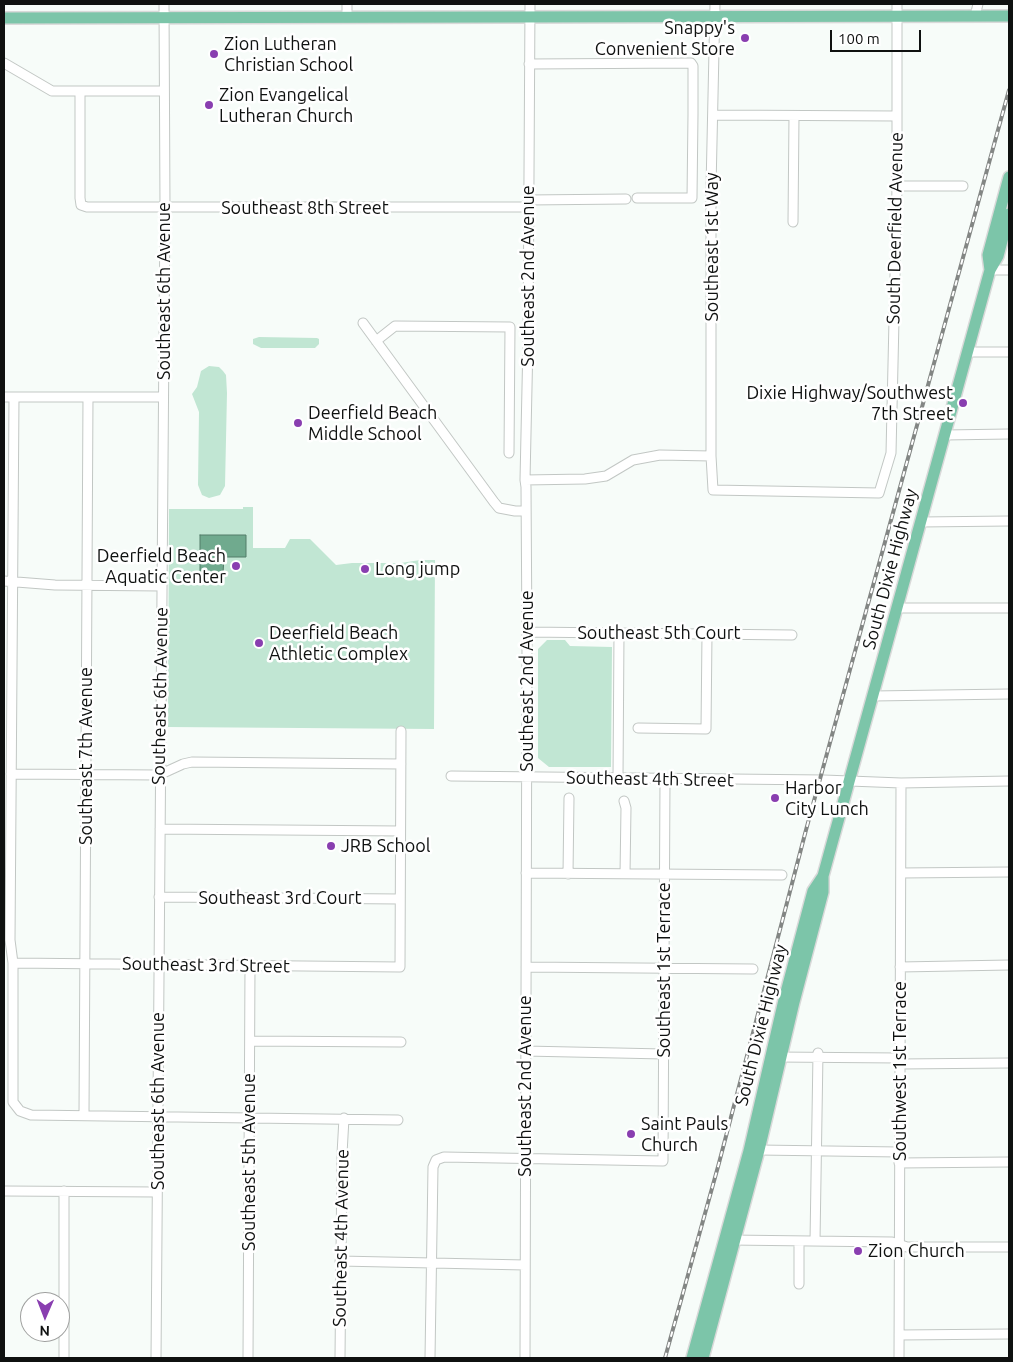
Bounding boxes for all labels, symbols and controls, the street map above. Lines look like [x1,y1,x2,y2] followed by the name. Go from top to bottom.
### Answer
[595,17,735,59] place label: Snappy's Convenient Store
[833,20,924,52] scale bar
[838,30,880,47] text: 100 m
[739,32,751,44] marker: Snappy's Convenient Store
[224,33,353,76] place label: Zion Lutheran Christian School
[208,48,220,60] marker: Zion Lutheran Christian School
[219,84,353,126] place label: Zion Evangelical Lutheran Church
[203,99,215,111] marker: Zion Evangelical Lutheran Church
[883,132,907,324] street label: South Deerfield Avenue
[701,172,723,322] street label: Southeast 1st Way
[517,185,539,367] street label: Southeast 2nd Avenue
[221,197,389,219] street label: Southeast 8th Street
[153,202,175,380] street label: Southeast 6th Avenue
[746,382,953,424] place label: Dixie Highway/Southwest 7th Street
[957,397,969,409] marker: Dixie Highway/Southwest 7th Street
[308,402,437,444] place label: Deerfield Beach Middle School
[292,417,304,429] marker: Deerfield Beach Middle School
[858,486,922,652] street label: South Dixie Highway
[97,545,226,588] place label: Deerfield Beach Aquatic Center
[375,558,460,580] place label: Long jump
[230,560,242,572] marker: Deerfield Beach Aquatic Center
[359,563,371,575] marker: Long jump
[516,590,538,772] street label: Southeast 2nd Avenue
[148,607,172,785] street label: Southeast 6th Avenue
[269,622,408,664] place label: Deerfield Beach Athletic Complex
[577,622,741,644] street label: Southeast 5th Court
[253,637,265,649] marker: Deerfield Beach Athletic Complex
[75,667,97,845] street label: Southeast 7th Avenue
[566,767,734,791] street label: Southeast 4th Street
[785,777,869,820] place label: Harbor City Lunch
[769,792,781,804] marker: Harbor City Lunch
[341,835,430,857] place label: JRB School
[325,840,337,852] marker: JRB School
[653,882,675,1058] street label: Southeast 1st Terrace
[198,887,362,909] street label: Southeast 3rd Court
[730,942,792,1108] street label: South Dixie Highway
[122,953,290,977] street label: Southeast 3rd Street
[889,981,911,1161] street label: Southwest 1st Terrace
[514,995,536,1177] street label: Southeast 2nd Avenue
[147,1012,169,1190] street label: Southeast 6th Avenue
[238,1073,260,1251] street label: Southeast 5th Avenue
[641,1113,728,1156] place label: Saint Pauls Church
[625,1128,637,1140] marker: Saint Pauls Church
[329,1149,353,1327] street label: Southeast 4th Avenue
[868,1240,965,1262] place label: Zion Church
[852,1245,864,1257] marker: Zion Church
[20,1292,70,1342] north arrow
[39,1323,50,1339] text: N

